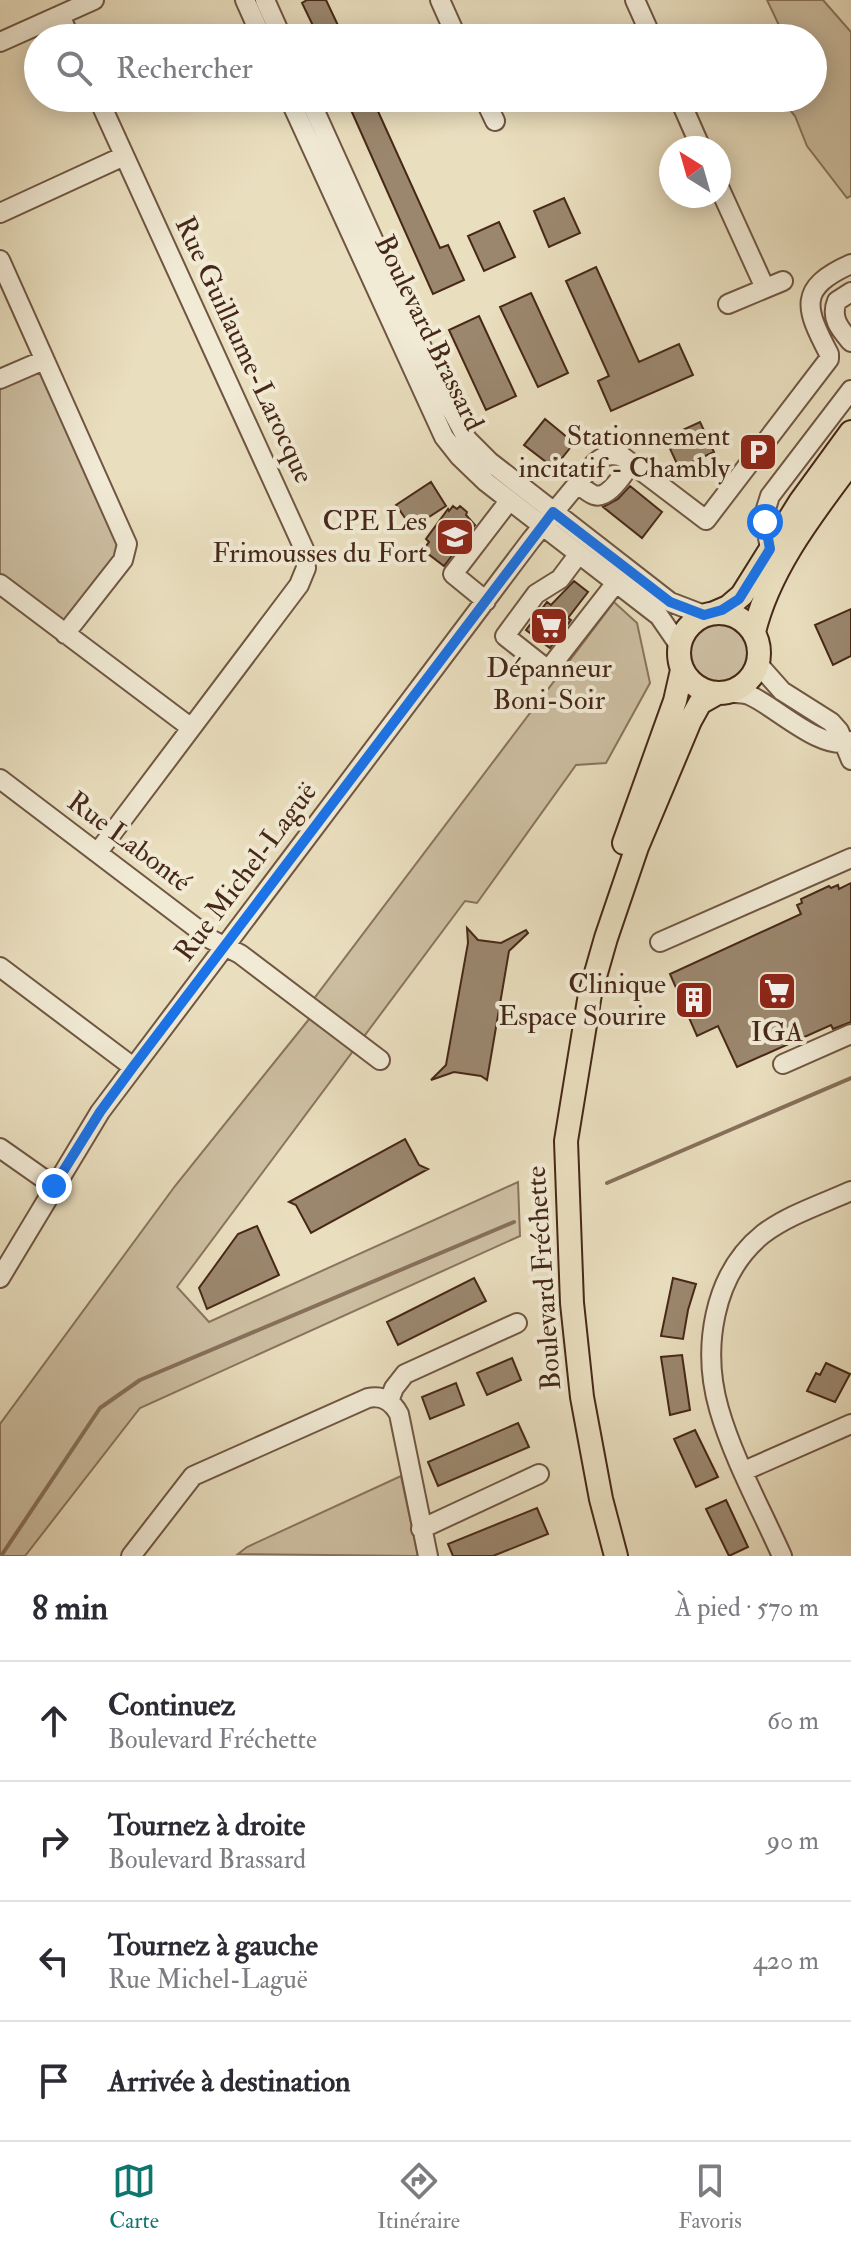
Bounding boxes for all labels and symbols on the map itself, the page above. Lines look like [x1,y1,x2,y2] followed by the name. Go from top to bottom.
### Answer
[659,136,731,208] north arrow
[167,211,321,489] street label: Rue Guillaume-Larocque
[366,229,492,437] street label: Boulevard Brassard
[519,419,731,486] place label: Stationnement incitatif - Chambly
[737,431,779,473] parking icon: Stationnement incitatif - Chambly
[212,504,427,571] place label: CPE Les Frimousses du Fort
[747,504,783,540] route start
[434,516,476,558] school or university icon: CPE Les Frimousses du Fort
[528,605,570,647] supermarket icon: Dépanneur Boni-Soir
[486,651,612,718] place label: Dépanneur Boni-Soir
[167,775,325,968] street label: Rue Michel-Laguë
[60,784,198,900] street label: Rue Labonté
[498,967,666,1034] place label: Clinique Espace Sourire
[756,970,798,1012] supermarket icon: IGA
[673,979,715,1021] building icon: Clinique Espace Sourire
[751,1015,803,1050] place label: IGA
[519,1164,569,1391] street label: Boulevard Fréchette
[36,1168,72,1204] route end

